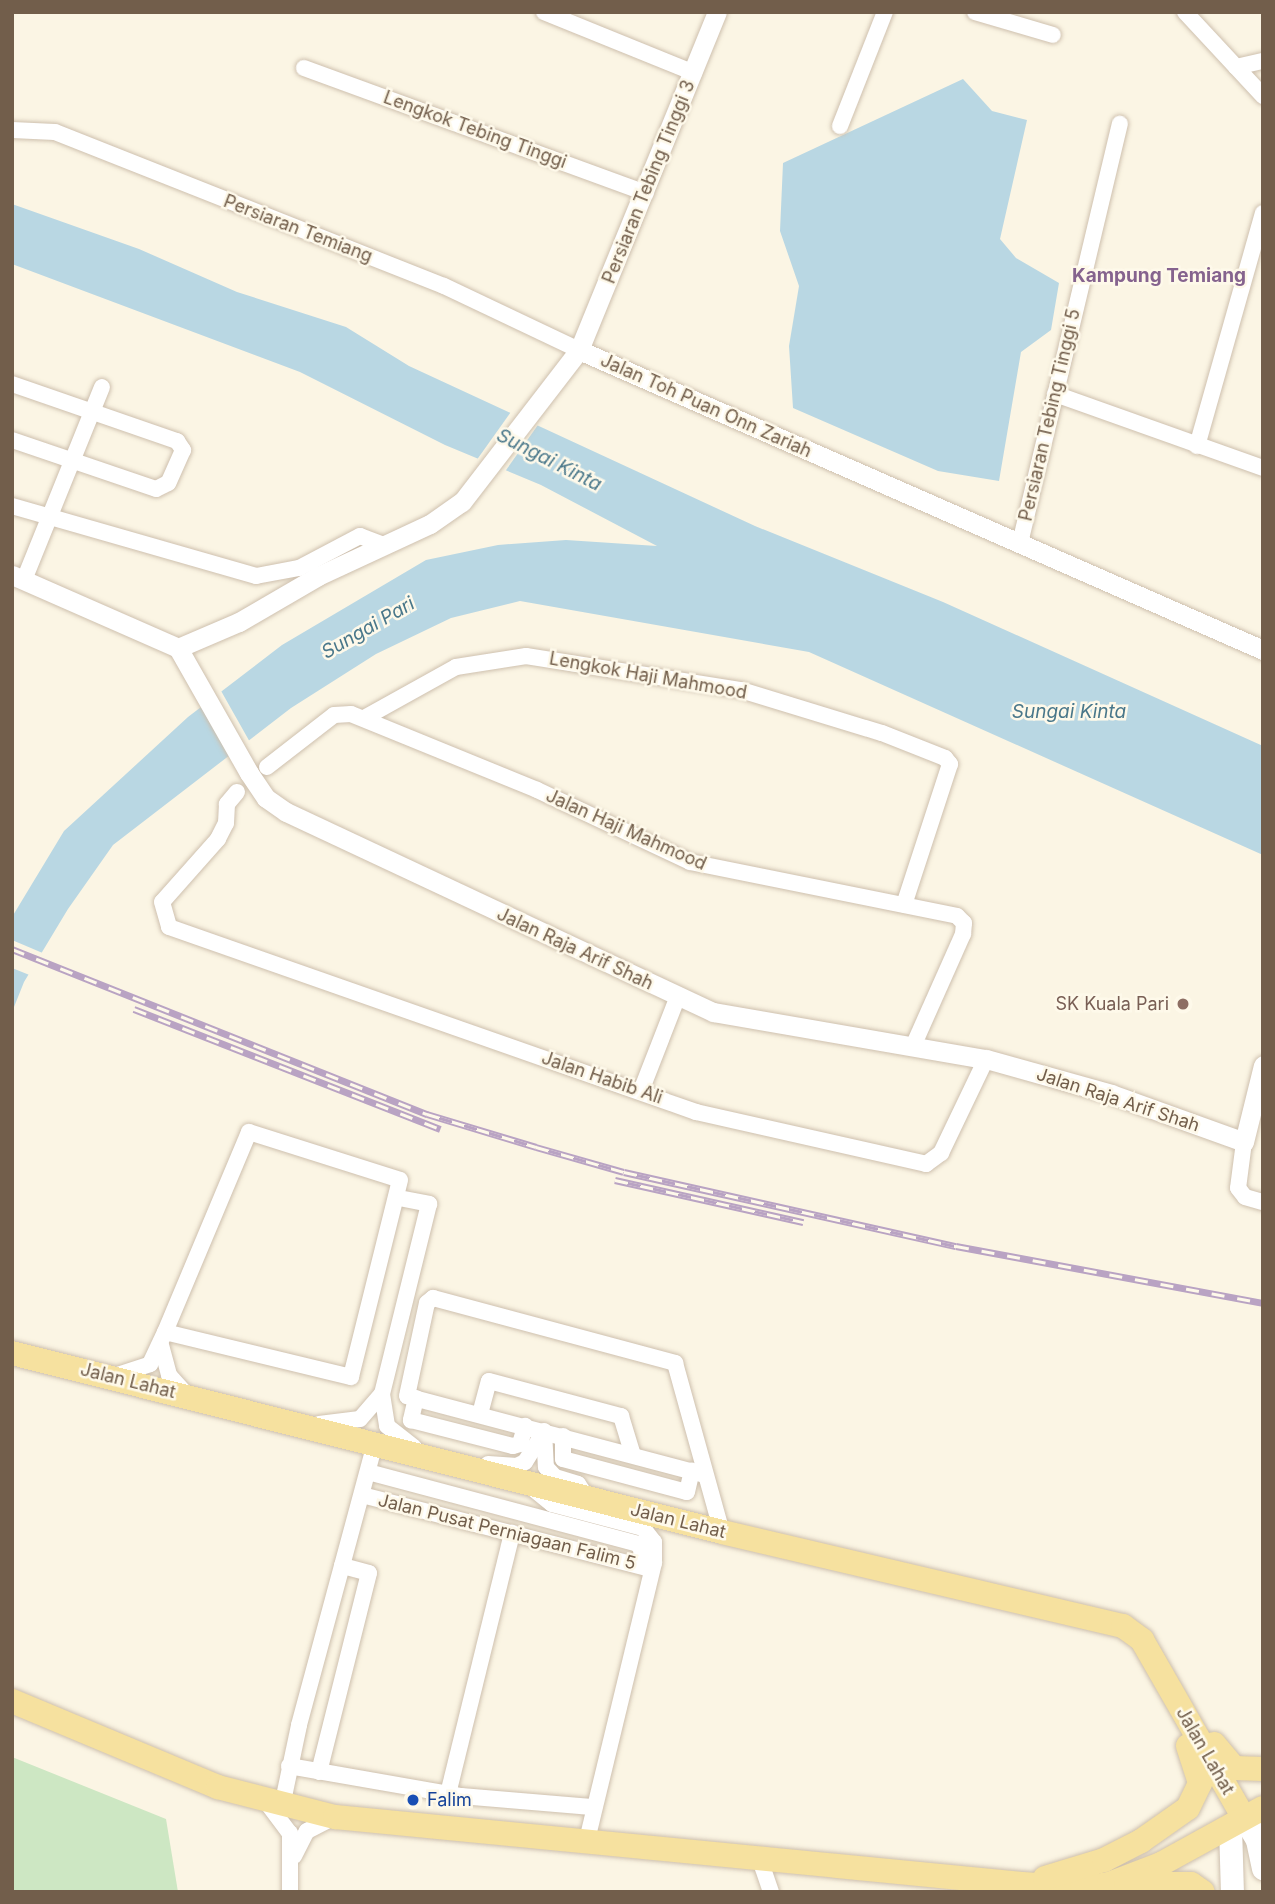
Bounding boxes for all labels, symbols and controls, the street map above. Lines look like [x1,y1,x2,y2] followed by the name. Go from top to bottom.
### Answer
[598,77,700,287] street label: Persiaran Tebing Tinggi 3
[380,87,570,173] street label: Lengkok Tebing Tinggi
[220,191,376,267] street label: Persiaran Temiang
[1072,265,1246,287] district label: Kampung Temiang
[1015,307,1085,523] street label: Persiaran Tebing Tinggi 5
[597,350,815,462] street label: Jalan Toh Puan Onn Zariah
[493,424,605,496] water label: Sungai Kinta
[317,592,419,664] water label: Sungai Pari
[548,648,748,704] street label: Lengkok Haji Mahmood
[1012,701,1126,723] water label: Sungai Kinta
[542,785,710,875] street label: Jalan Haji Mahmood
[493,903,657,995] street label: Jalan Raja Arif Shah
[1056,993,1169,1015] place label: SK Kuala Pari
[1175,996,1191,1012] marker: SK Kuala Pari
[539,1047,665,1109] street label: Jalan Habib Ali
[1034,1063,1202,1137] street label: Jalan Raja Arif Shah
[78,1359,178,1403] street label: Jalan Lahat
[376,1489,638,1575] street label: Jalan Pusat Perniagaan Falim 5
[628,1499,728,1543] street label: Jalan Lahat
[1171,1703,1239,1799] street label: Jalan Lahat
[427,1789,472,1811] place label: Falim
[405,1792,421,1808] marker: Falim

